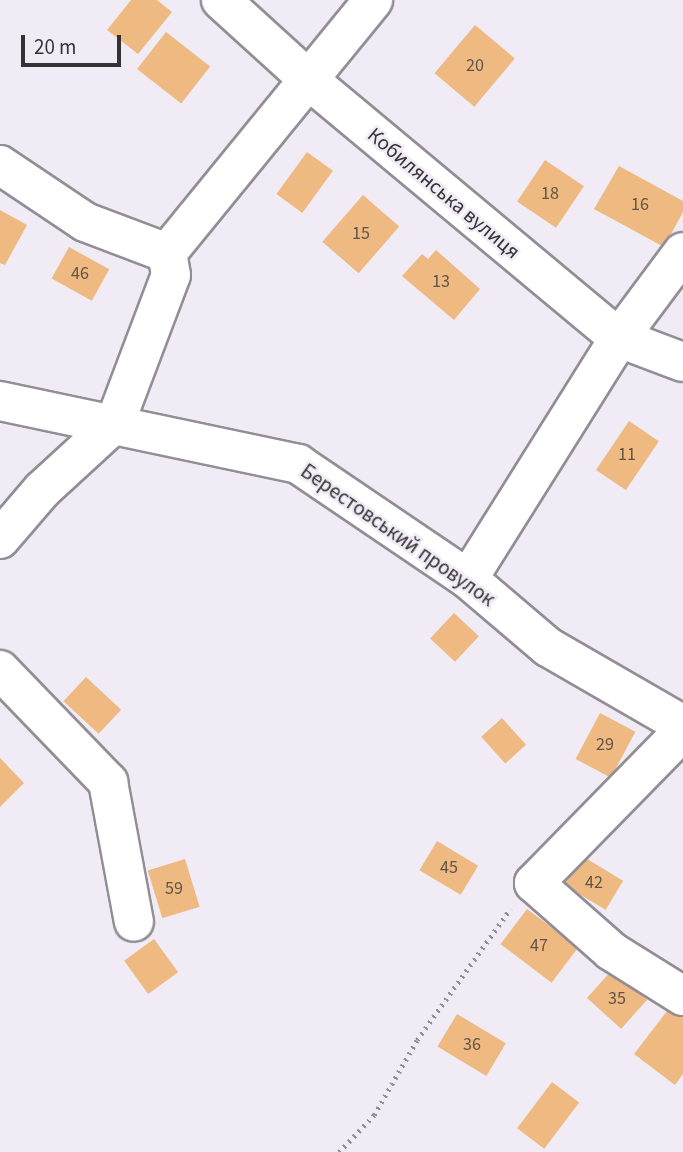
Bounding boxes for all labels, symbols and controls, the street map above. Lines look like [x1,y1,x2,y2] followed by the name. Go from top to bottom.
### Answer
[24,21,124,65] scale bar
[34,32,76,62] text: 20 m
[466,55,484,77] house number: 20
[363,122,525,264] street label: Кобилянська вулиця
[541,183,559,205] house number: 18
[631,194,649,216] house number: 16
[352,223,370,245] house number: 15
[71,263,89,285] house number: 46
[432,271,450,293] house number: 13
[618,444,636,466] house number: 11
[296,458,500,612] street label: Берестовський провулок
[596,734,614,756] house number: 29
[440,857,458,879] house number: 45
[585,872,603,894] house number: 42
[165,878,183,900] house number: 59
[530,935,548,957] house number: 47
[608,988,626,1010] house number: 35
[463,1034,481,1056] house number: 36

